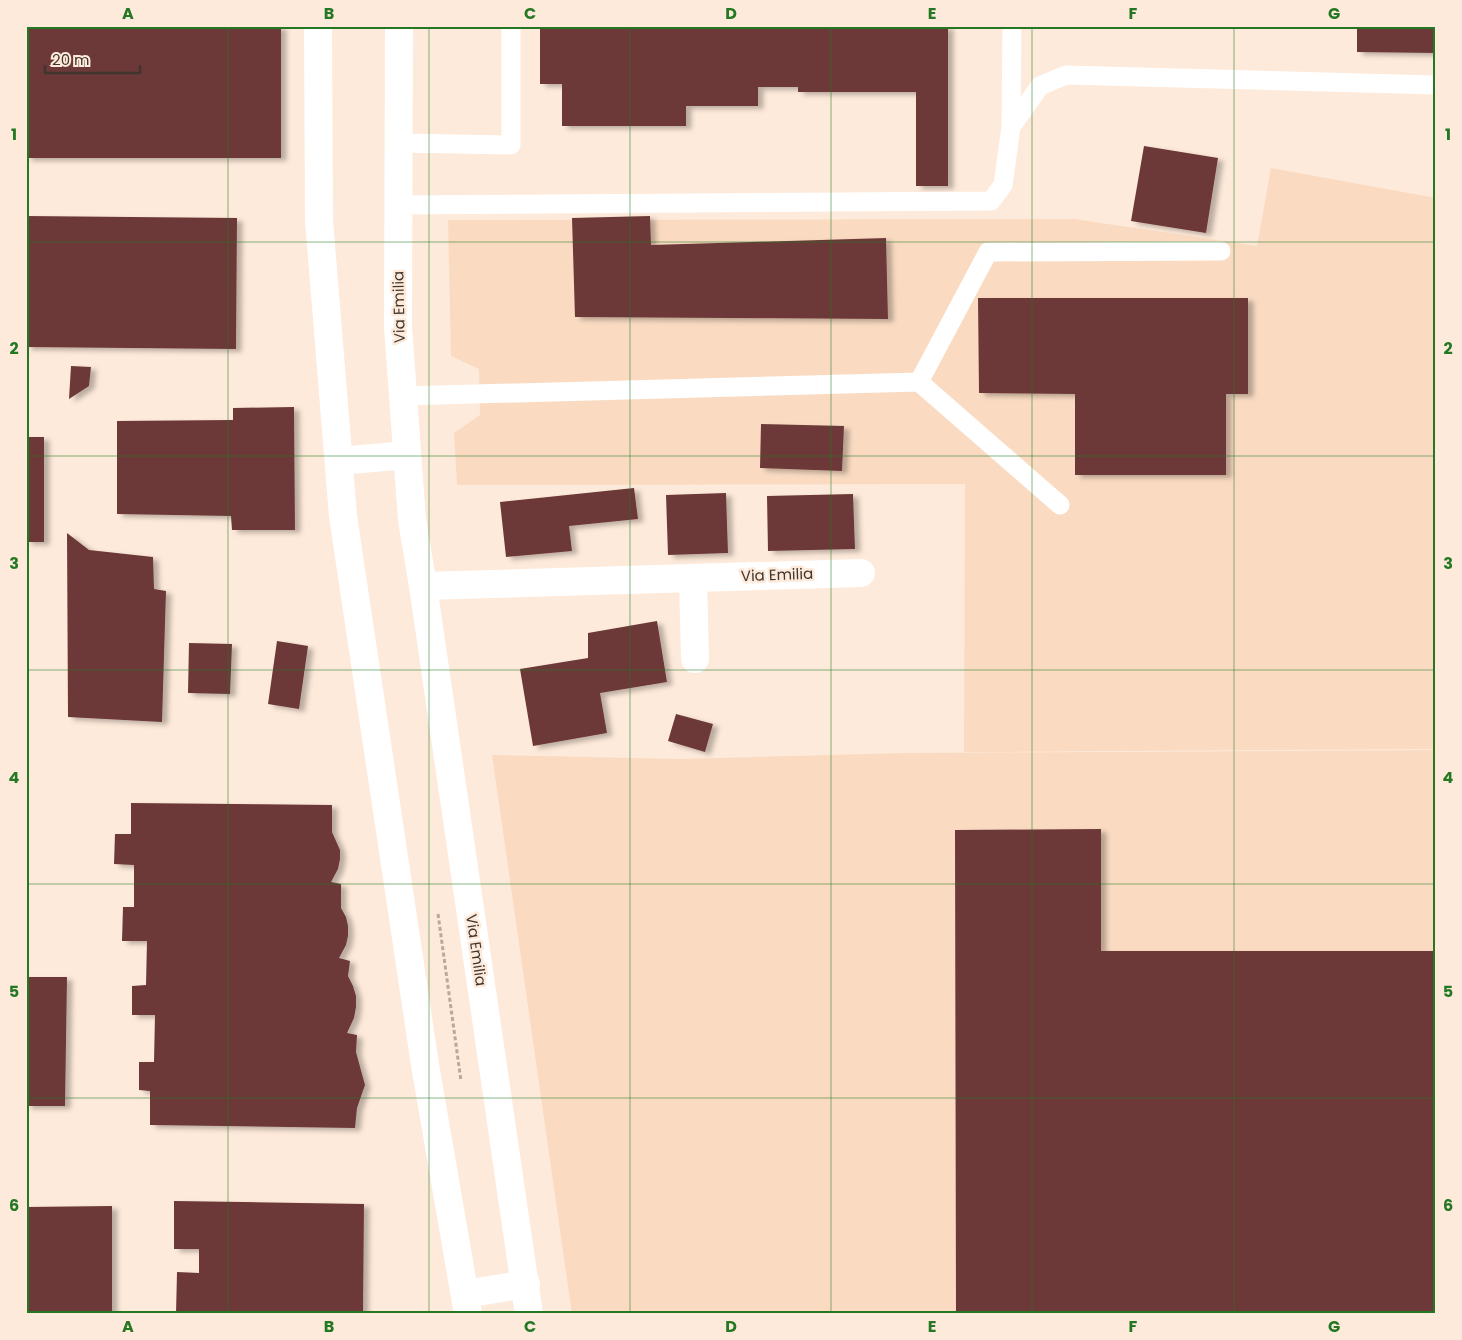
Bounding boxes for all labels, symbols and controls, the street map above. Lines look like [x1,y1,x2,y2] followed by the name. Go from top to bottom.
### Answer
[122,2,134,25] text: A
[324,2,334,25] text: B
[524,2,536,25] text: C
[725,2,737,25] text: D
[928,2,936,25] text: E
[1129,2,1138,25] text: F
[1328,2,1340,25] text: G
[45,42,140,74] scale bar
[52,49,90,70] text: 20 m
[11,123,17,146] text: 1
[1445,123,1451,146] text: 1
[387,271,410,343] street label: Via Emilia
[9,337,19,360] text: 2
[1443,337,1453,360] text: 2
[9,552,19,575] text: 3
[1443,552,1453,575] text: 3
[740,563,813,586] street label: Via Emilia
[9,766,20,789] text: 4
[1443,766,1454,789] text: 4
[461,913,492,987] street label: Via Emilia
[9,980,19,1003] text: 5
[1443,980,1453,1003] text: 5
[9,1194,19,1217] text: 6
[1443,1194,1453,1217] text: 6
[122,1315,134,1338] text: A
[324,1315,334,1338] text: B
[524,1315,536,1338] text: C
[725,1315,737,1338] text: D
[928,1315,936,1338] text: E
[1129,1315,1138,1338] text: F
[1328,1315,1340,1338] text: G

